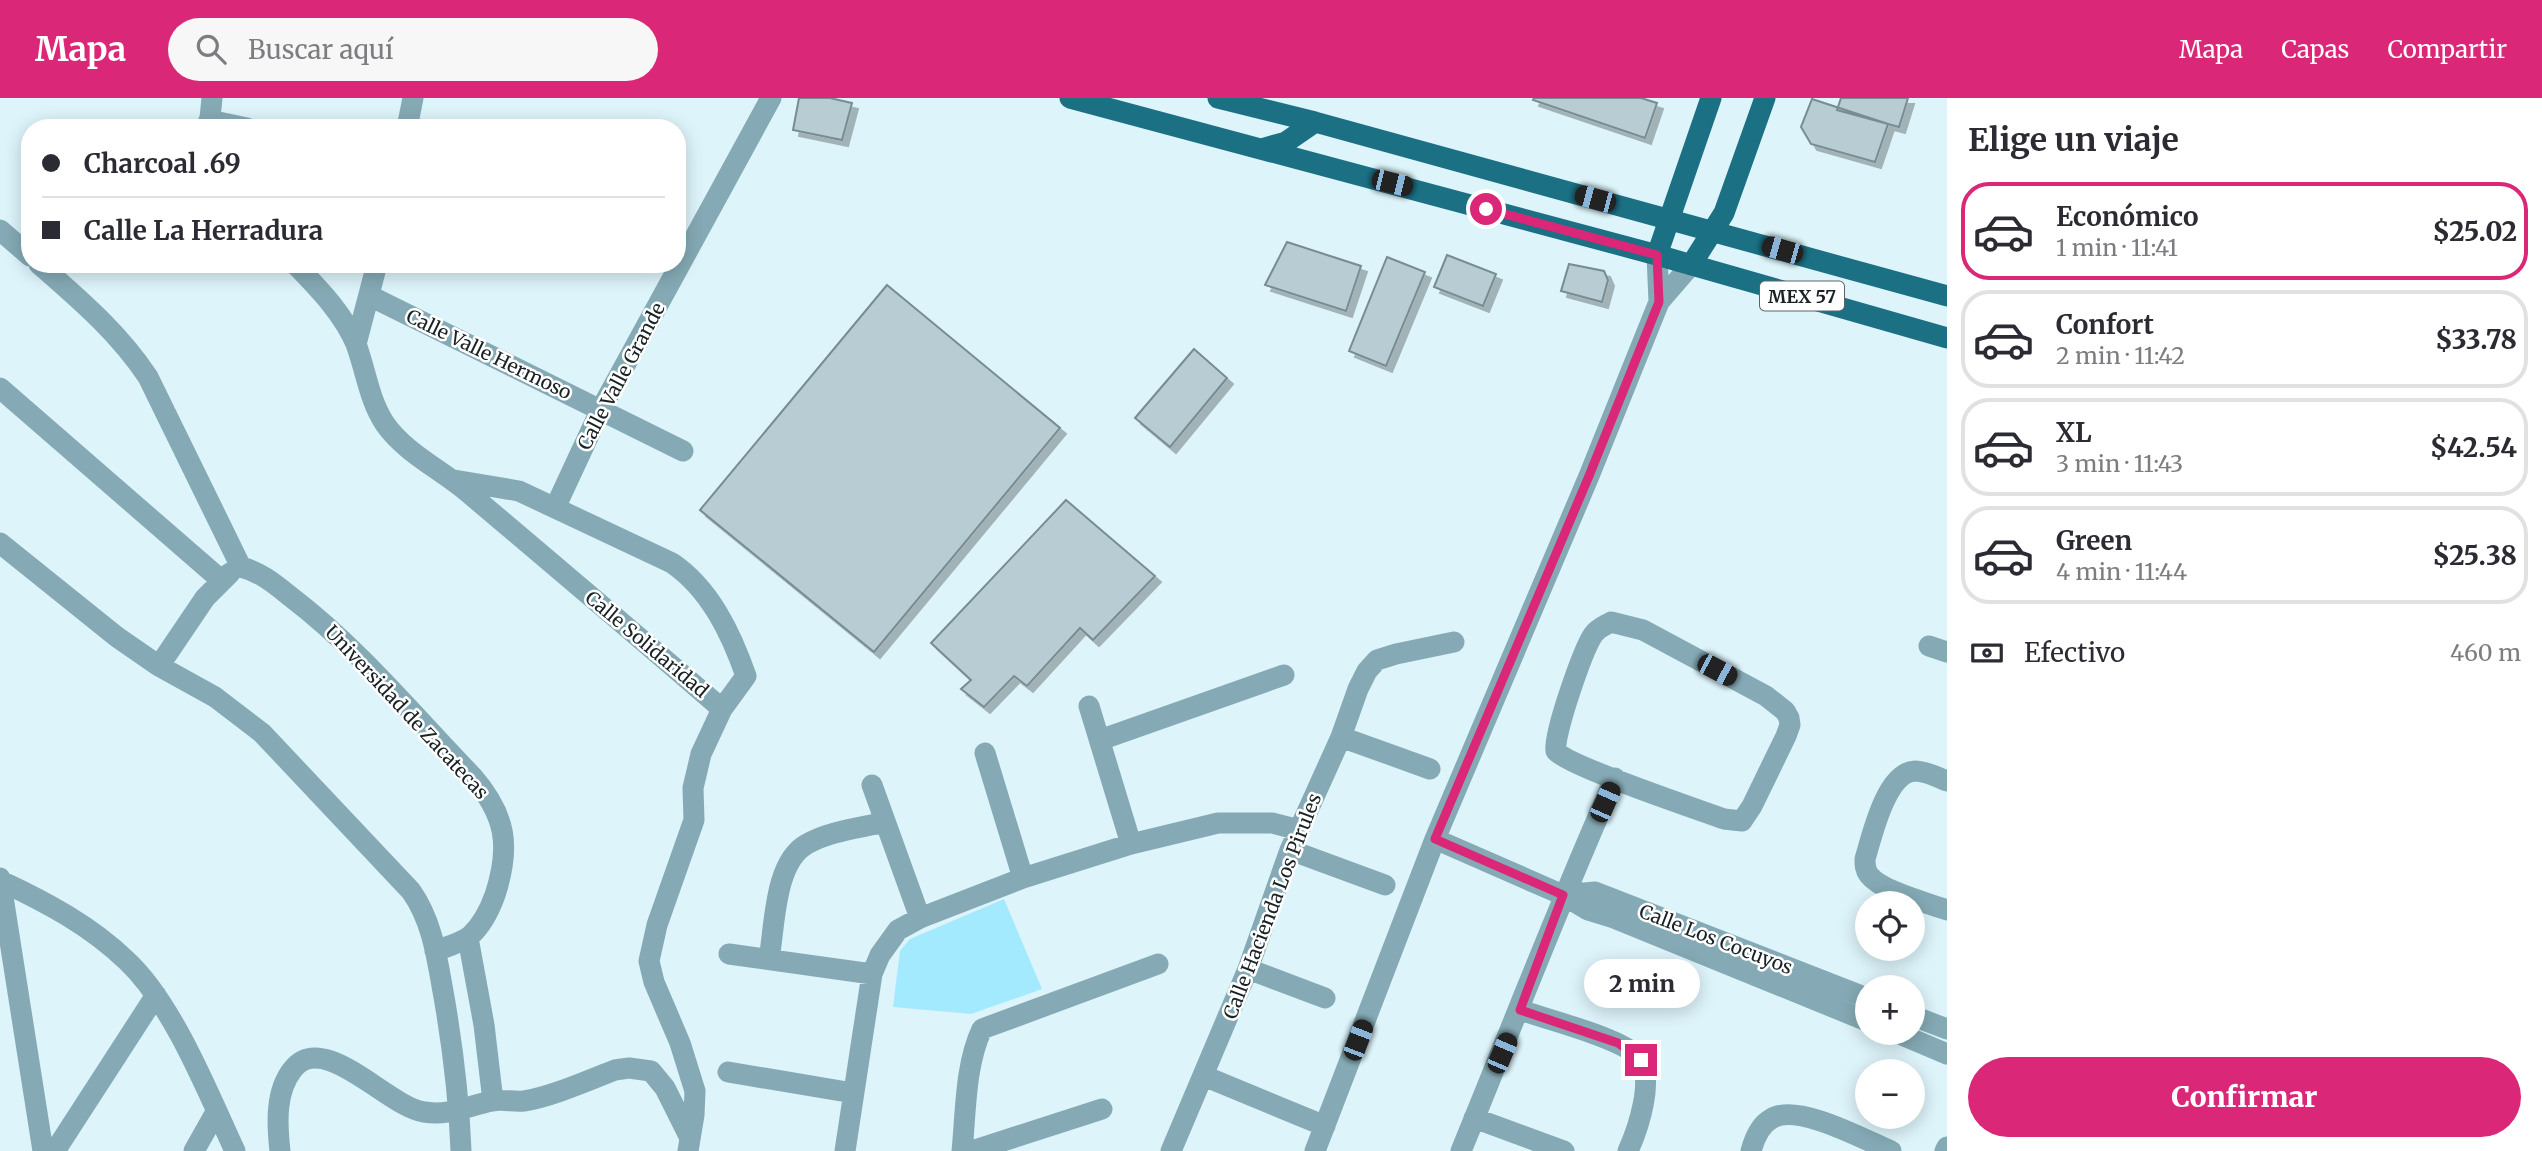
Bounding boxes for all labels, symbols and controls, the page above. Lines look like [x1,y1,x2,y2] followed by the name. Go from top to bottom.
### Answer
[168,18,658,81] search box
[35,29,126,70] text: Mapa
[192,30,230,68] icon: search
[248,33,393,66] text: Buscar aquí
[2179,34,2243,65] text: Mapa
[2281,34,2349,65] text: Capas
[2387,34,2507,65] text: Compartir
[1968,120,2179,160] text: Elige un viaje
[84,147,241,180] text: Charcoal .69
[1370,168,1415,198] car
[1572,183,1619,215] car
[1470,193,1502,225] route start
[1972,200,2035,263] icon: car
[2056,200,2199,233] text: Económico
[84,214,323,247] text: Calle La Herradura
[2432,215,2517,248] text: $25.02
[2056,233,2178,262] text: 1 min · 11:41
[1759,234,1806,266] car
[1760,281,1844,310] road number: MEX 57
[572,298,670,454] street label: Calle Valle Grande
[402,304,576,404] street label: Calle Valle Hermoso
[1972,308,2035,371] icon: car
[2056,308,2154,341] text: Confort
[2435,323,2517,356] text: $33.78
[2056,341,2185,370] text: 2 min · 11:42
[1972,416,2035,479] icon: car
[2056,416,2092,449] text: XL
[2430,431,2517,464] text: $42.54
[2056,449,2183,478] text: 3 min · 11:43
[1972,524,2035,587] icon: car
[2056,524,2132,557] text: Green
[2432,539,2517,572] text: $25.38
[2056,557,2187,586] text: 4 min · 11:44
[581,586,713,702] street label: Calle Solidaridad
[320,620,494,804] street label: Universidad de Zacatecas
[1968,634,2006,672] icon: cash
[2024,636,2125,669] text: Efectivo
[2450,638,2521,667] text: 460 m
[1694,651,1741,689] car
[1587,779,1624,825] car
[1218,790,1326,1022] street label: Calle Hacienda Los Pirules
[1855,891,1925,1129] map controls
[1855,891,1925,961] button: locate
[1636,899,1796,979] street label: Calle Los Cocuyos
[1583,958,1699,1007] callout: 2 min
[1609,969,1675,998] text: 2 min
[1855,975,1925,1045] button: +
[1341,1017,1376,1063] car
[1485,1030,1520,1076] car
[1625,1044,1657,1076] route end
[1968,1057,2521,1137] button: Confirmar
[1855,1059,1925,1129] button: −

